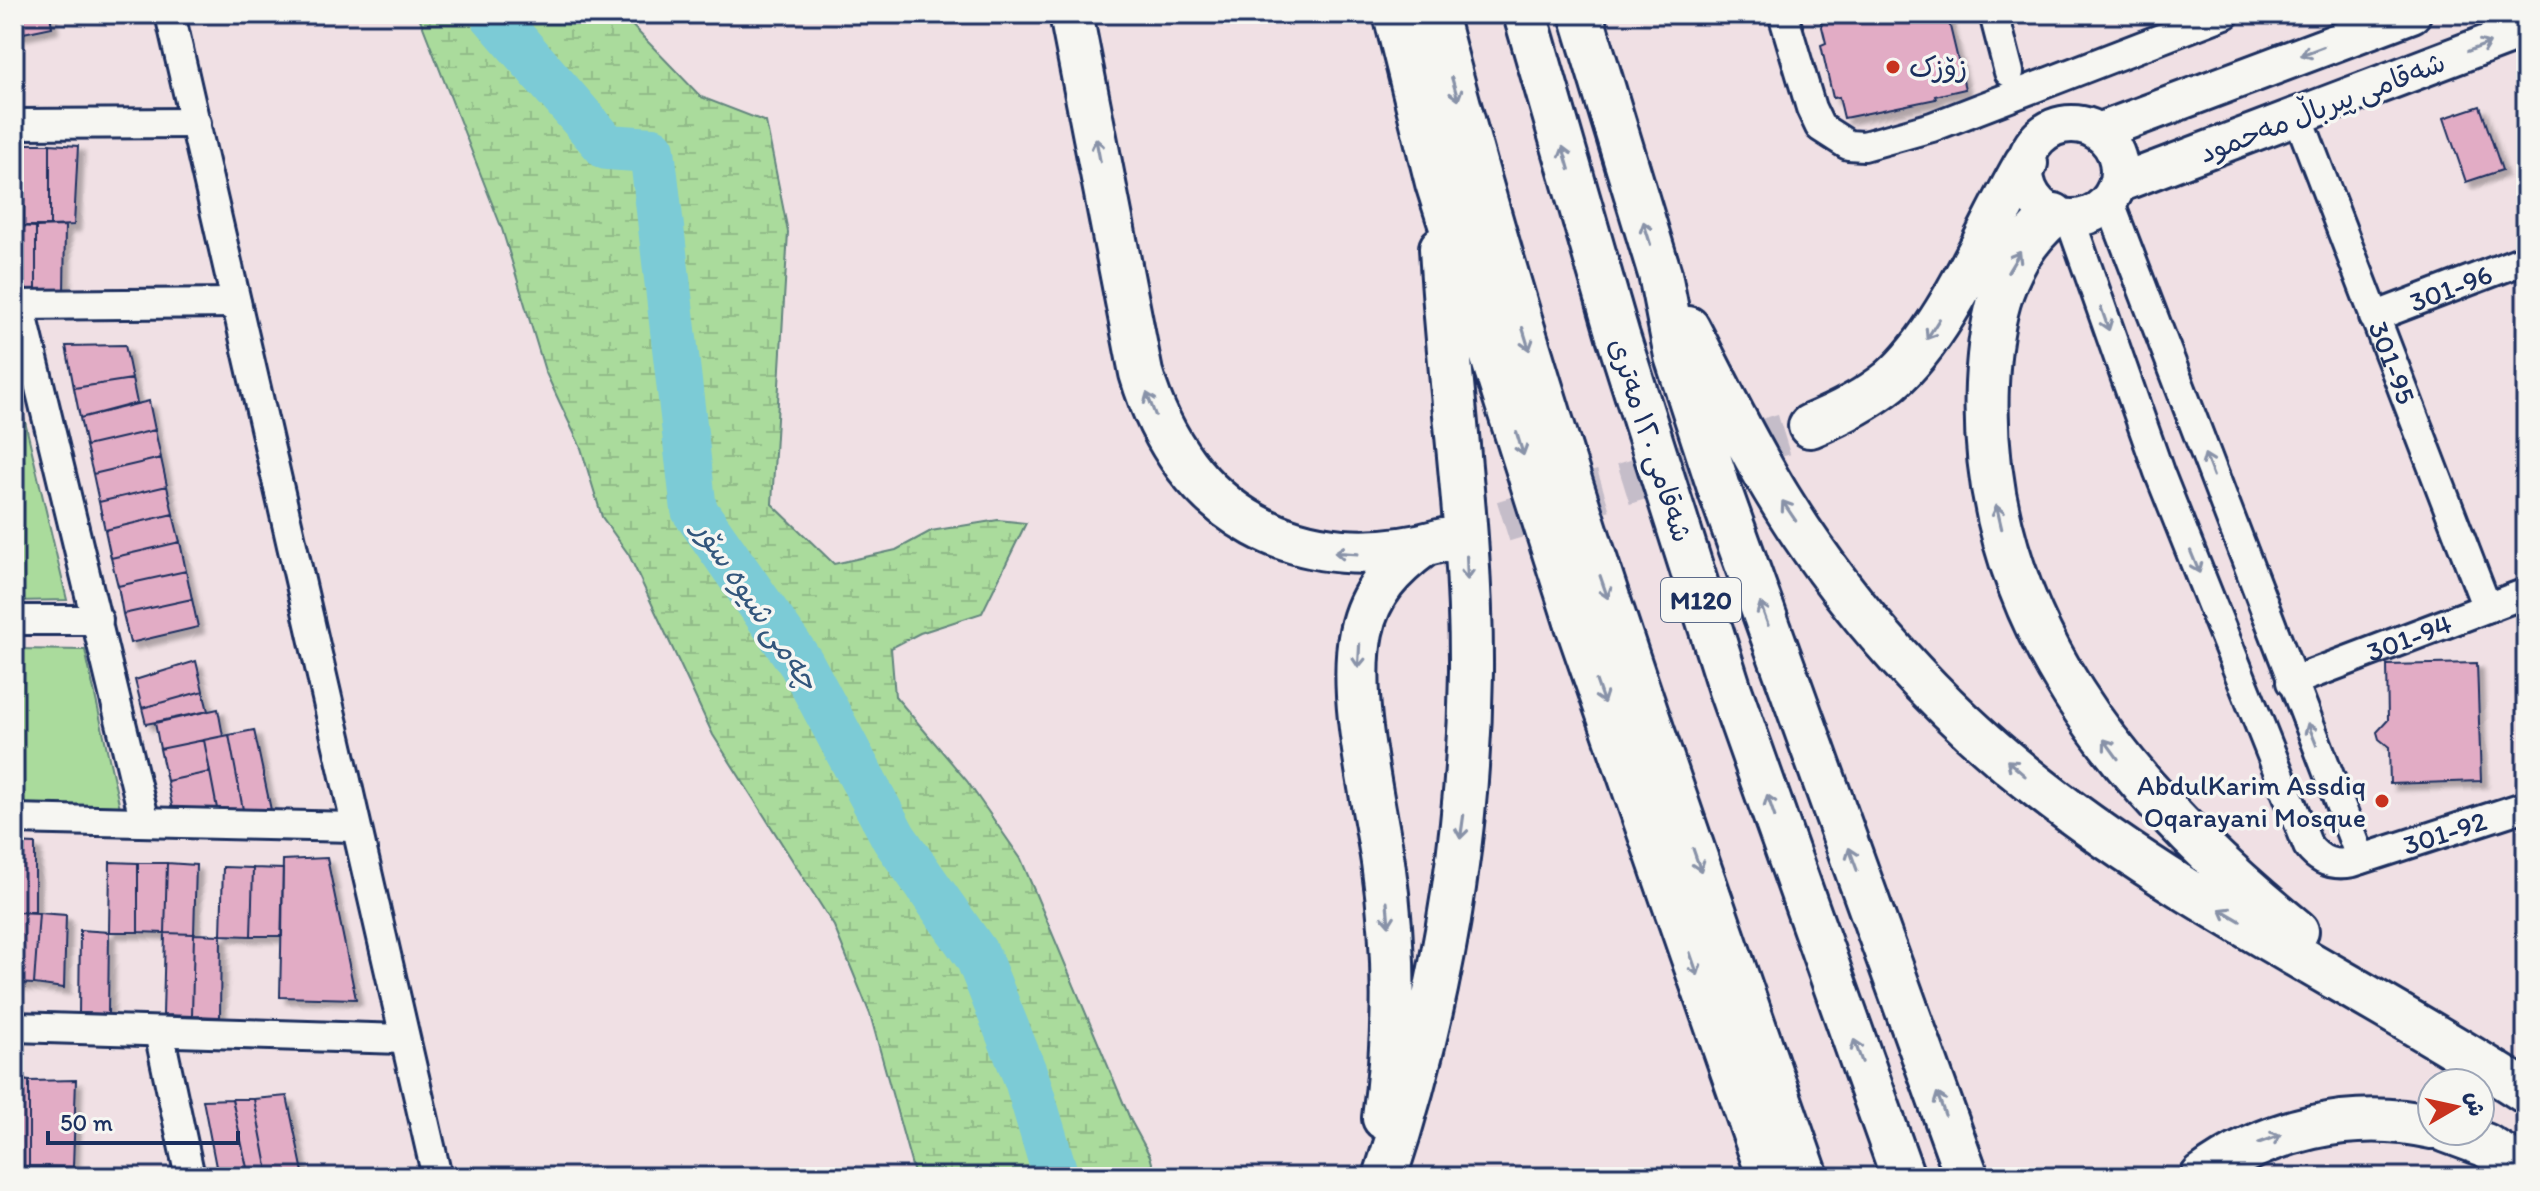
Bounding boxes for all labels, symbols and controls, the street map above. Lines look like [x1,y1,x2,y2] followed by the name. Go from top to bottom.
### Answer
[2466,39,2491,53] one-way arrow
[2193,42,2451,171] street label: شەقامی پیرباڵ مەحمود
[2300,45,2325,59] one-way arrow
[1909,50,1968,84] place label: زۆزک
[1884,58,1902,76] marker: زۆزک
[1448,76,1463,102] one-way arrow
[1089,137,1104,163] one-way arrow
[1558,145,1573,171] one-way arrow
[1639,220,1654,246] one-way arrow
[2007,251,2023,274] one-way arrow
[2404,257,2497,319] street label: 301-96
[2099,306,2113,330] one-way arrow
[2361,316,2424,409] street label: 301-95
[1925,317,1941,340] one-way arrow
[1519,326,1534,352] one-way arrow
[1601,334,1700,547] street label: شەقامی ١٢٠ مەتری
[1143,392,1157,417] one-way arrow
[1513,431,1528,457] one-way arrow
[2201,453,2215,478] one-way arrow
[1780,501,1797,523] one-way arrow
[1991,504,2006,530] one-way arrow
[683,509,828,698] water label: چەمی شیوە سۆر
[1333,545,1360,560] one-way arrow
[2189,549,2203,574] one-way arrow
[1460,554,1475,581] one-way arrow
[1597,575,1612,600] one-way arrow
[1661,578,1741,622] road number: M120
[1756,602,1771,627] one-way arrow
[2362,606,2456,669] street label: 301-94
[1352,642,1367,669] one-way arrow
[1593,679,1608,704] one-way arrow
[2304,722,2318,747] one-way arrow
[2103,738,2119,760] one-way arrow
[2006,759,2026,777] one-way arrow
[2137,768,2366,834] place label: AbdulKarim Assdiq Oqarayani Mosque
[2373,792,2391,810] marker: AbdulKarim Assdiq Oqarayani Mosque
[1763,794,1777,819] one-way arrow
[2398,803,2491,862] street label: 301-92
[1454,814,1469,839] one-way arrow
[1690,847,1705,872] one-way arrow
[1844,847,1859,872] one-way arrow
[1381,900,1396,927] one-way arrow
[2219,907,2242,923] one-way arrow
[1688,951,1703,976] one-way arrow
[1850,1039,1864,1064] one-way arrow
[2416,1067,2496,1147] north arrow
[2460,1090,2490,1118] text: ش
[1933,1092,1947,1116] one-way arrow
[48,1095,238,1145] scale bar
[60,1108,113,1137] text: 50 m
[2257,1131,2282,1146] one-way arrow

